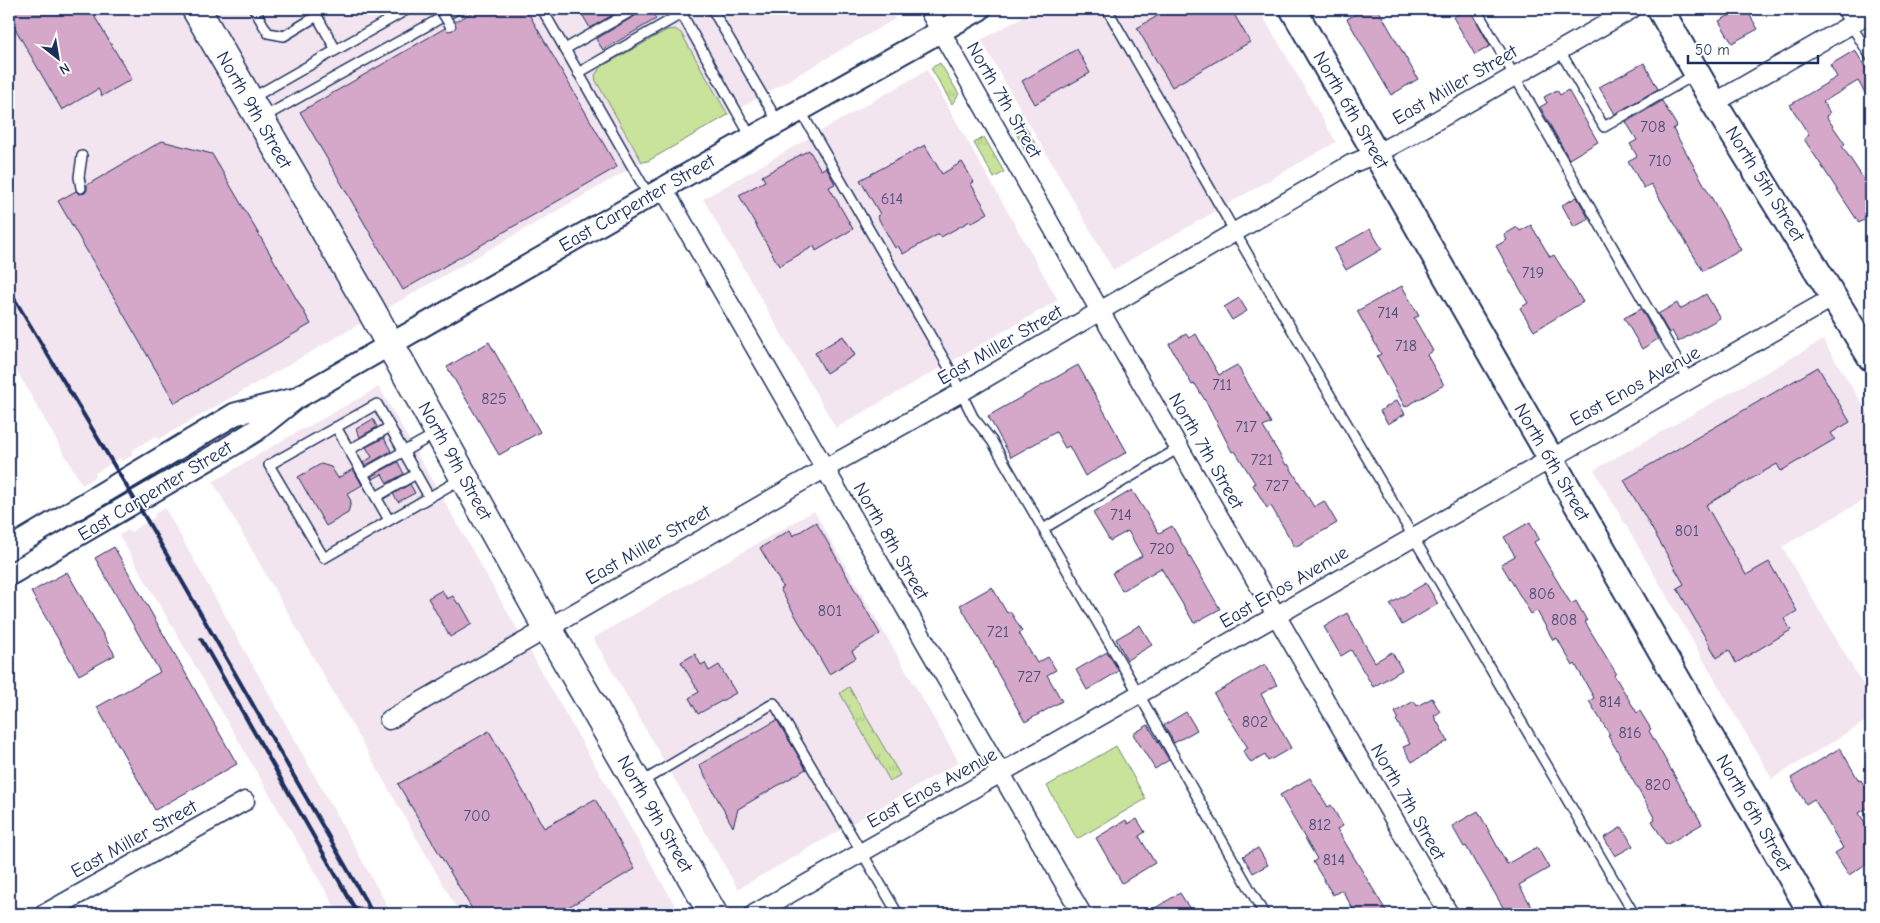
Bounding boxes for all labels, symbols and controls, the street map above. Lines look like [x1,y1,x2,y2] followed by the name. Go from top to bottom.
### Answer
[32,32,82,82] north arrow
[1688,32,1818,64] scale bar
[962,38,1046,163] street label: North 7th Street
[1389,40,1522,130] street label: East Miller Street
[1695,41,1730,59] text: 50 m
[212,47,297,173] street label: North 9th Street
[1308,47,1394,173] street label: North 6th Street
[56,59,73,78] text: N
[1640,118,1666,136] house number: 708
[1721,122,1810,246] street label: North 5th Street
[555,149,719,257] street label: East Carpenter Street
[1648,152,1672,170] house number: 710
[881,190,903,208] house number: 614
[1522,264,1544,282] house number: 719
[934,300,1067,390] street label: East Miller Street
[1377,304,1399,322] house number: 714
[1395,337,1417,355] house number: 718
[1566,341,1704,431] street label: East Enos Avenue
[1212,376,1232,394] house number: 711
[1164,389,1248,514] street label: North 7th Street
[481,390,507,408] house number: 825
[413,398,497,524] street label: North 9th Street
[1509,399,1595,525] street label: North 6th Street
[1235,418,1257,436] house number: 717
[74,436,237,546] street label: East Carpenter Street
[1251,451,1273,469] house number: 721
[1265,477,1289,495] house number: 727
[849,479,934,604] street label: North 8th Street
[582,500,715,590] street label: East Miller Street
[1110,506,1132,524] house number: 714
[1675,522,1699,540] house number: 801
[1149,540,1175,558] house number: 720
[1216,541,1352,633] street label: East Enos Avenue
[1529,585,1555,603] house number: 806
[818,602,842,620] house number: 801
[1551,611,1577,629] house number: 808
[987,623,1009,641] house number: 721
[1017,668,1041,686] house number: 727
[1599,693,1621,711] house number: 814
[1242,713,1268,731] house number: 802
[1618,724,1642,742] house number: 816
[1366,740,1450,865] street label: North 7th Street
[863,743,1001,833] street label: East Enos Avenue
[1711,750,1797,876] street label: North 6th Street
[613,751,698,877] street label: North 9th Street
[1645,776,1671,794] house number: 820
[67,795,201,883] street label: East Miller Street
[463,807,491,825] house number: 700
[1309,816,1331,834] house number: 812
[1323,851,1345,869] house number: 814

